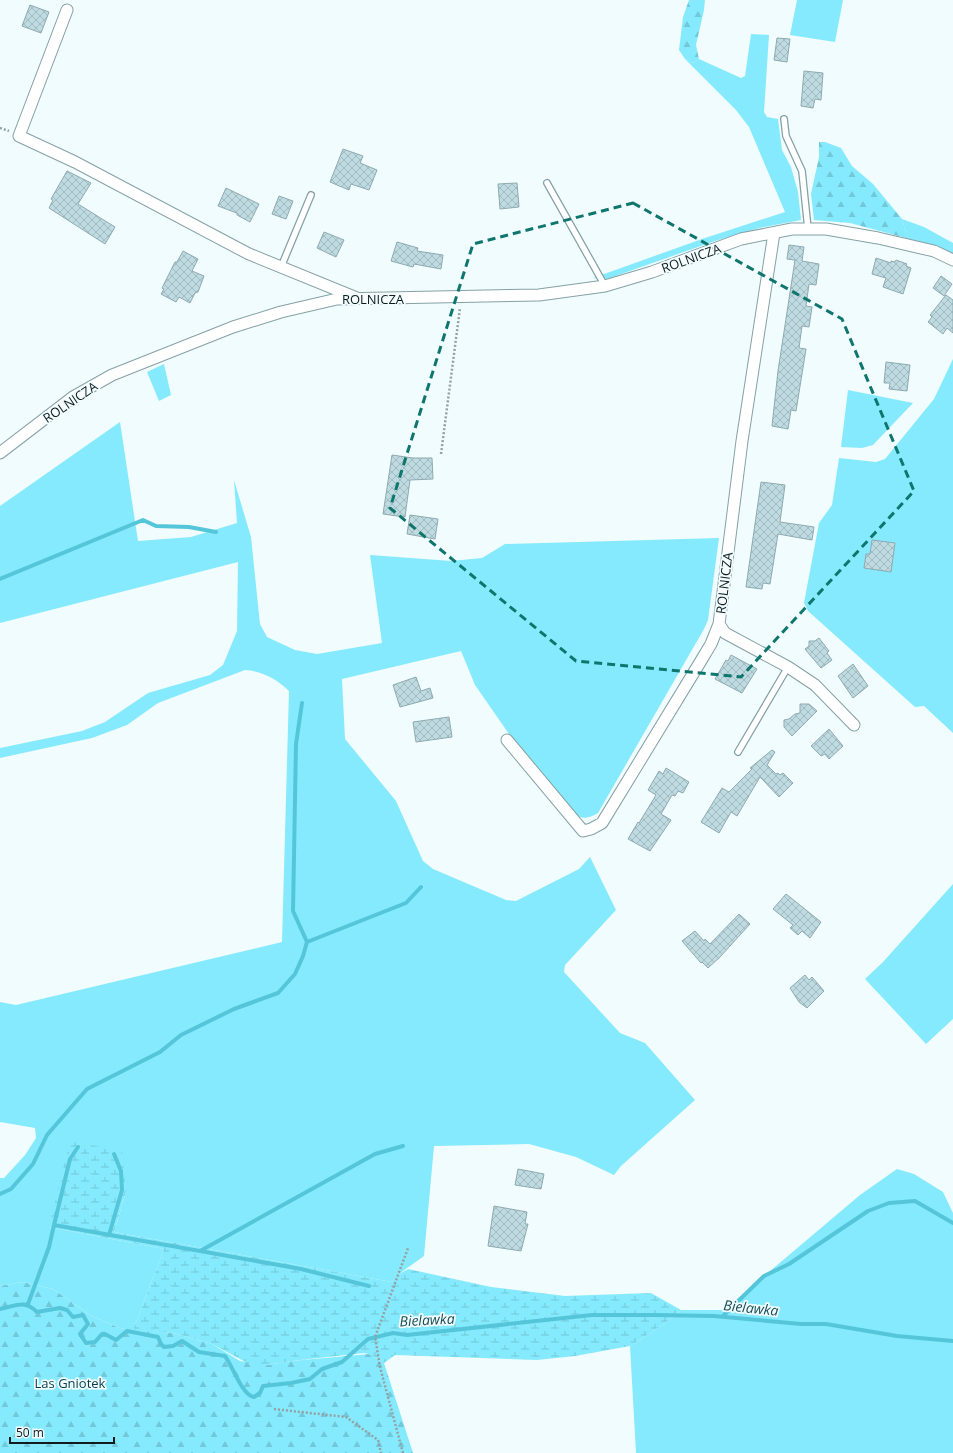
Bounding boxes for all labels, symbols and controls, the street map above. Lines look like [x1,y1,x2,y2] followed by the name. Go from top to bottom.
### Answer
[659,239,724,277] street label: ROLNICZA
[342,290,405,308] street label: ROLNICZA
[39,377,101,427] street label: ROLNICZA
[711,550,737,615] street label: ROLNICZA
[723,1295,780,1320] water label: Bielawka
[399,1309,455,1330] water label: Bielawka
[35,1374,106,1392] park label: Las Gniotek
[10,1419,114,1445] scale bar
[16,1424,44,1441] text: 50 m

